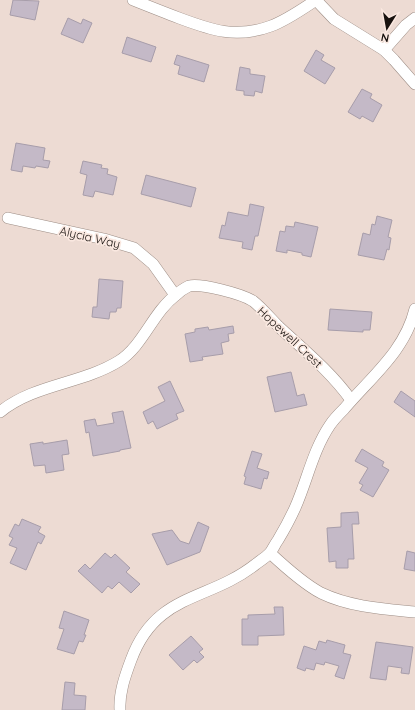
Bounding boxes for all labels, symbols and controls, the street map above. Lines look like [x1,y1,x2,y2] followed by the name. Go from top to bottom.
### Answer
[367,8,407,48] north arrow
[380,30,390,45] text: N
[58,223,122,251] street label: Alycia Way
[254,303,326,371] street label: Hopewell Crest

